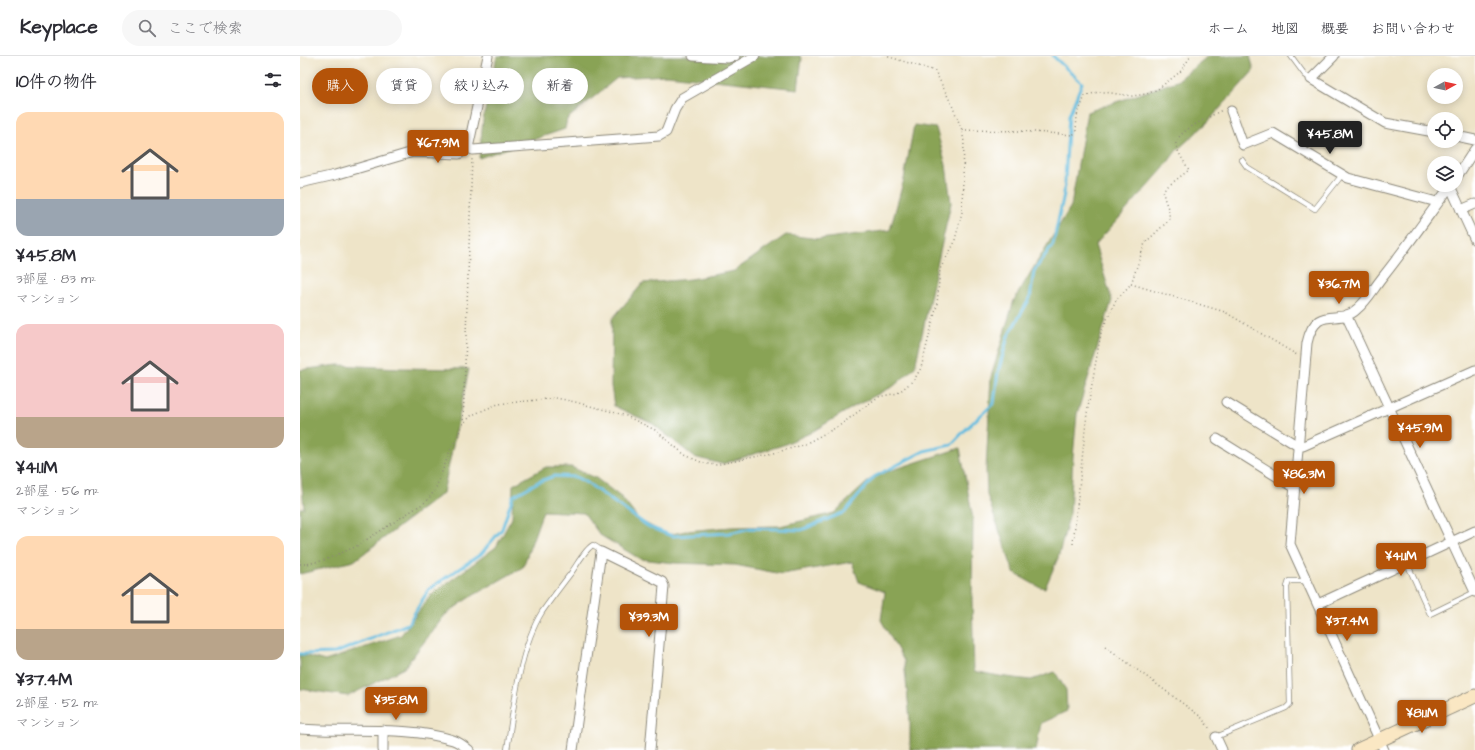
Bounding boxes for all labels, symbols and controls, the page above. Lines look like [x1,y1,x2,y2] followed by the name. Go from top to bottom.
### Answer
[122,10,402,46] search box
[20,14,98,41] text: Keyplace
[136,17,158,39] icon: search
[168,18,243,39] text: ここで検索
[1208,19,1249,39] text: ホーム
[1271,19,1299,39] text: 地図
[1321,19,1349,39] text: 概要
[1371,19,1455,39] text: お問い合わせ
[312,68,368,104] chip: 購入
[376,68,432,104] chip: 賃貸
[440,68,524,104] chip: 絞り込み
[532,68,588,104] chip: 新着
[1427,68,1463,104] north arrow
[1427,68,1463,192] map controls
[262,69,284,91] icon: filters
[16,70,97,94] text: 10件の物件
[1427,112,1463,148] button: locate
[1297,121,1363,155] pin: ¥45.8M
[1307,125,1353,143] text: ¥45.8M
[405,130,471,164] pin: ¥67.9M
[416,134,460,152] text: ¥67.9M
[114,138,186,210] icon: home
[1427,156,1463,192] button: layers
[16,244,76,268] text: ¥45.8M
[16,270,96,288] text: 3部屋 · 83 m²
[1306,271,1372,305] pin: ¥36.7M
[1318,275,1360,293] text: ¥36.7M
[16,290,80,308] text: マンション
[114,350,186,422] icon: home
[1387,415,1453,449] pin: ¥45.9M
[1398,419,1442,437] text: ¥45.9M
[16,456,57,480] text: ¥41.1M
[1271,461,1337,495] pin: ¥86.3M
[1283,465,1325,483] text: ¥86.3M
[16,482,99,500] text: 2部屋 · 56 m²
[16,502,80,520] text: マンション
[1368,543,1434,577] pin: ¥41.1M
[1385,547,1417,565] text: ¥41.1M
[114,562,186,634] icon: home
[616,604,682,638] pin: ¥39.3M
[629,608,669,626] text: ¥39.3M
[1314,608,1380,642] pin: ¥37.4M
[1326,612,1369,630] text: ¥37.4M
[16,668,72,692] text: ¥37.4M
[363,687,429,721] pin: ¥35.8M
[374,691,418,709] text: ¥35.8M
[16,694,99,712] text: 2部屋 · 52 m²
[1389,700,1455,734] pin: ¥81.1M
[1406,704,1438,722] text: ¥81.1M
[16,714,80,732] text: マンション

